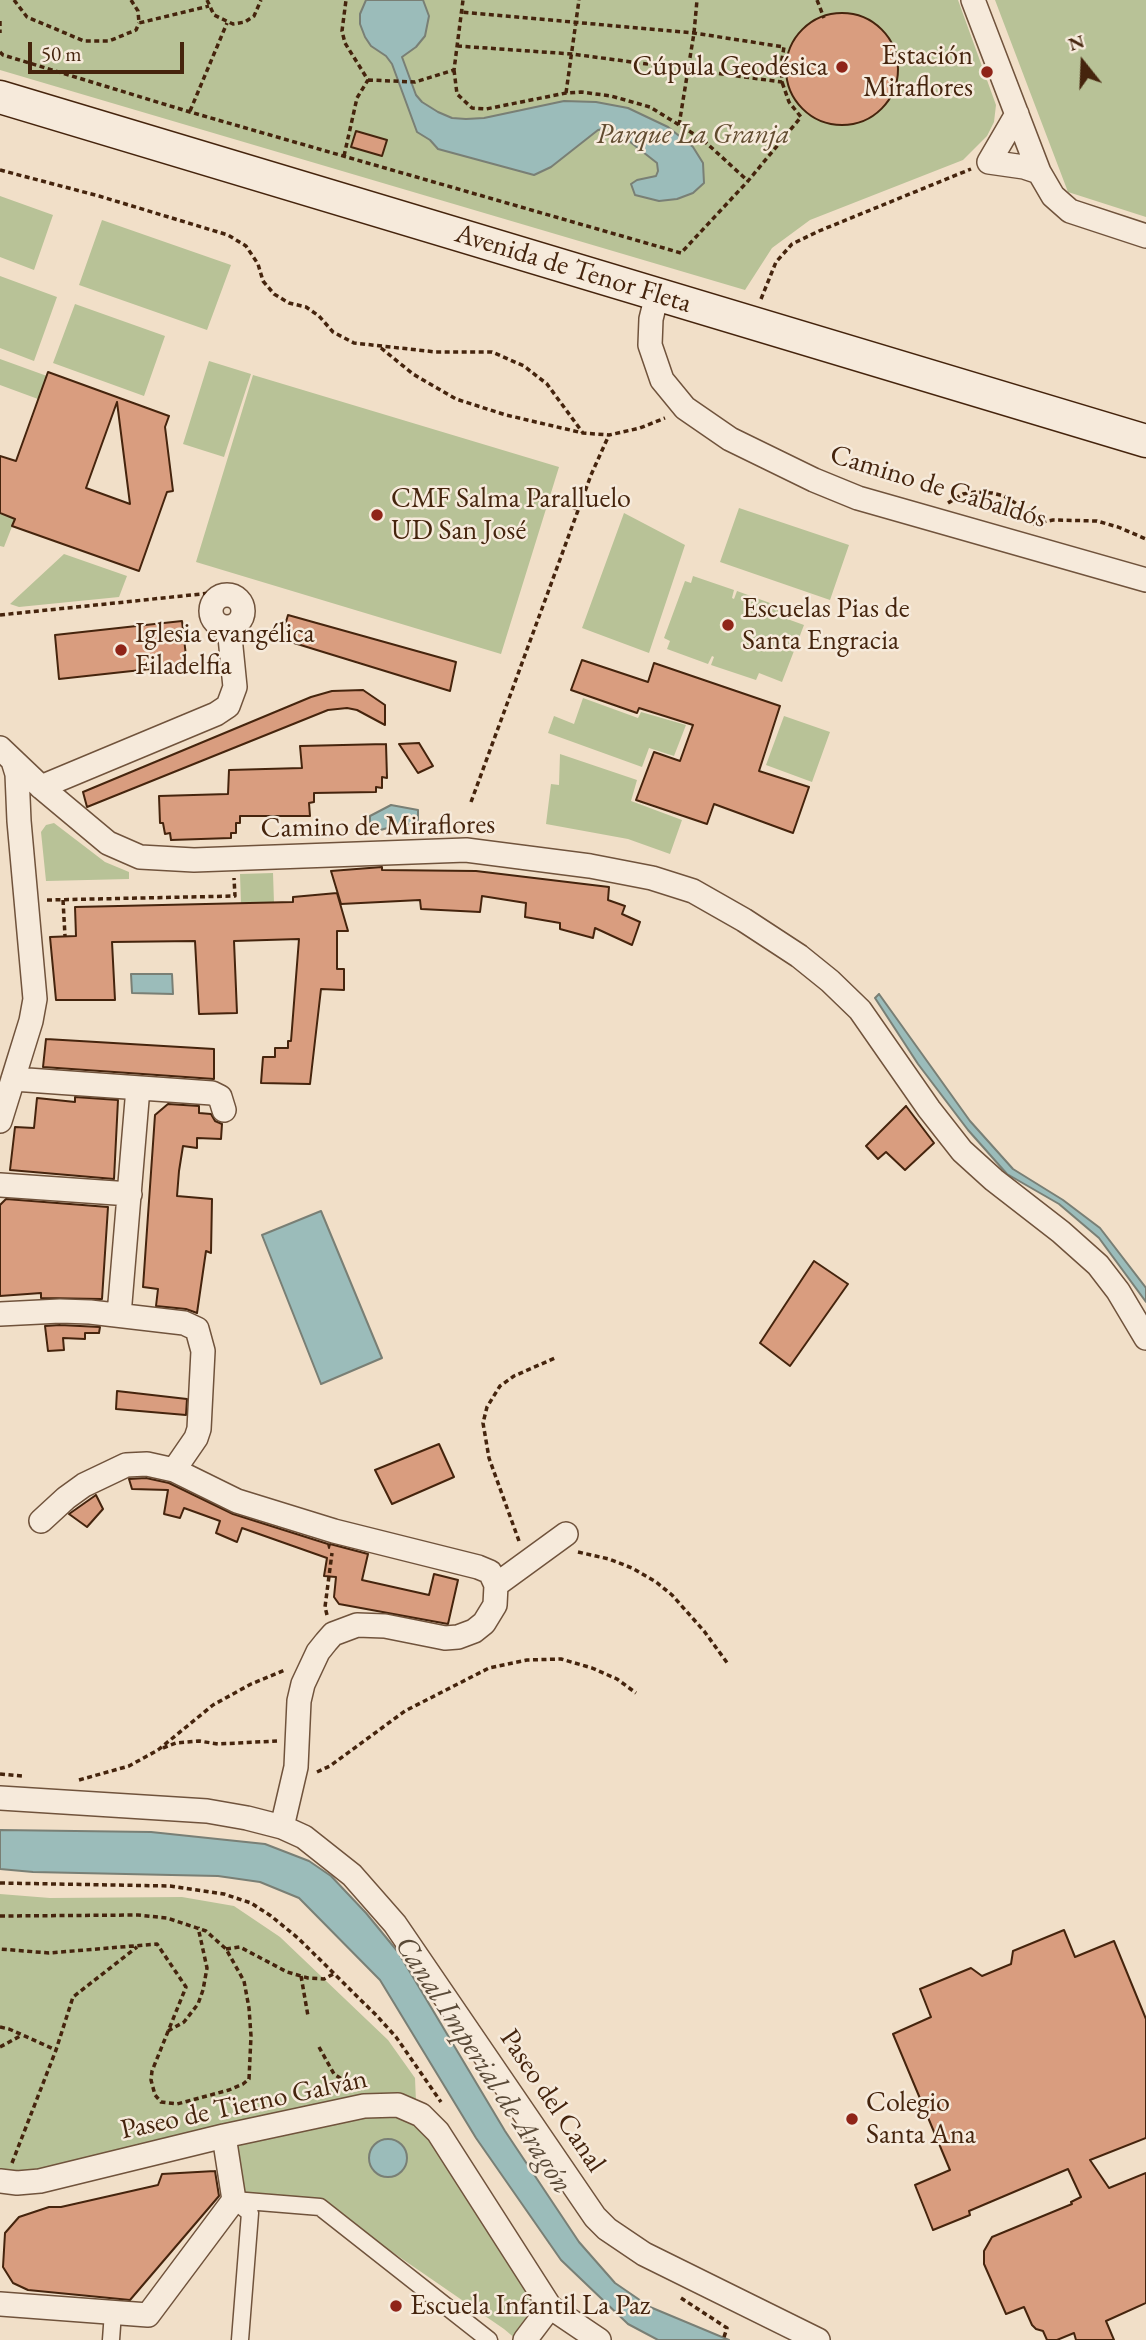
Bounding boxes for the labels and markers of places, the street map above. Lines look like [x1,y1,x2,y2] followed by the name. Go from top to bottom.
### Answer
[863,39,973,105] place label: Estación Miraflores
[633,50,828,84] place label: Cúpula Geodésica
[834,59,850,75] marker: Cúpula Geodésica
[979,64,995,80] marker: Estación Miraflores
[391,482,631,548] place label: CMF Salma Paralluelo UD San José
[369,507,385,523] marker: CMF Salma Paralluelo UD San José
[742,592,910,658] place label: Escuelas Pias de Santa Engracia
[135,617,315,683] place label: Iglesia evangélica Filadelfia
[720,617,736,633] marker: Escuelas Pias de Santa Engracia
[113,642,129,658] marker: Iglesia evangélica Filadelfia
[866,2086,976,2152] place label: Colegio Santa Ana
[844,2111,860,2127] marker: Colegio Santa Ana
[410,2289,650,2323] place label: Escuela Infantil La Paz
[388,2298,404,2314] marker: Escuela Infantil La Paz

